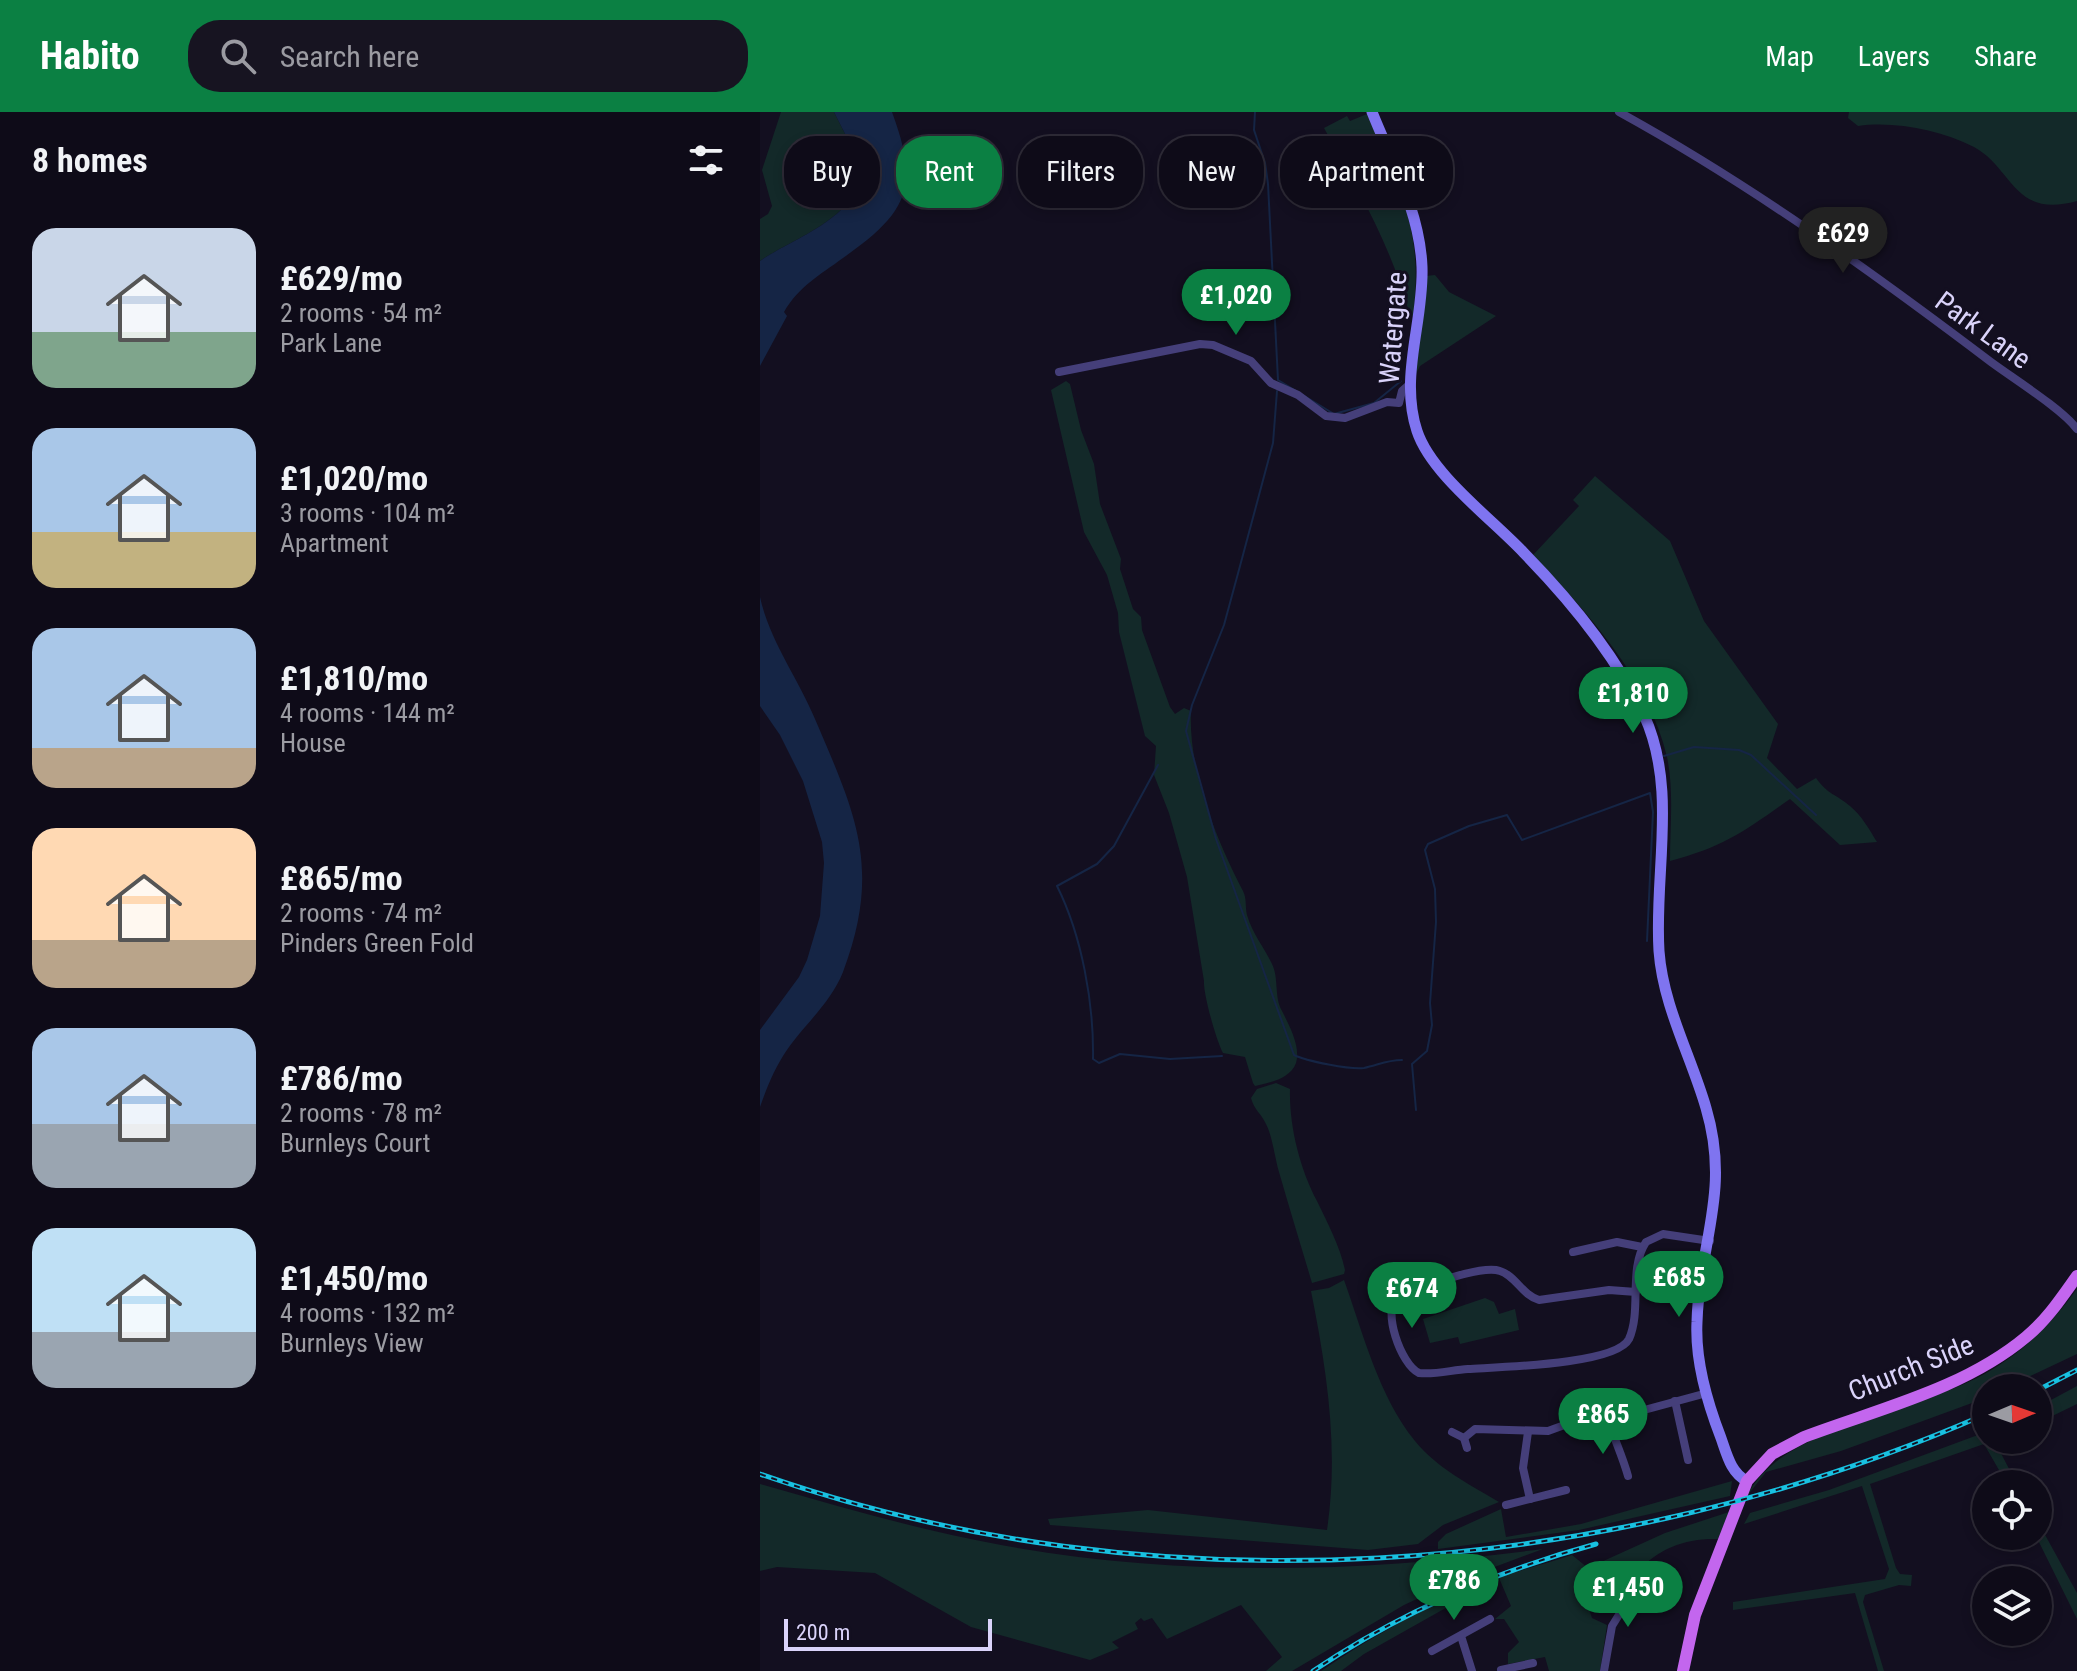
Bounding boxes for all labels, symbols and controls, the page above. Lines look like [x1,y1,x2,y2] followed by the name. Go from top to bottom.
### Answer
[188,20,748,92] search box
[40,34,140,78] text: Habito
[216,34,260,78] icon: search
[280,39,419,74] text: Search here
[1765,40,1814,73] text: Map
[1858,40,1930,73] text: Layers
[1974,40,2037,73] text: Share
[784,136,880,208] chip: Buy
[896,136,1002,208] chip: Rent
[1018,136,1143,208] chip: Filters
[1159,136,1264,208] chip: New
[1280,136,1453,208] chip: Apartment
[684,138,728,182] icon: filters
[32,140,148,180] text: 8 homes
[1796,207,1890,275] pin: £629
[1816,218,1870,248] text: £629
[280,258,403,298] text: £629/mo
[96,260,192,356] icon: home
[1171,269,1301,337] pin: £1,020
[1373,271,1413,385] street label: Watergate
[1200,280,1272,310] text: £1,020
[1929,284,2037,376] street label: Park Lane
[280,298,442,328] text: 2 rooms · 54 m²
[280,328,382,358] text: Park Lane
[280,458,428,498] text: £1,020/mo
[96,460,192,556] icon: home
[280,498,455,528] text: 3 rooms · 104 m²
[280,528,389,558] text: Apartment
[280,658,428,698] text: £1,810/mo
[96,660,192,756] icon: home
[1568,667,1698,735] pin: £1,810
[1597,678,1669,708] text: £1,810
[280,698,455,728] text: 4 rooms · 144 m²
[280,728,346,758] text: House
[280,858,403,898] text: £865/mo
[96,860,192,956] icon: home
[280,898,442,928] text: 2 rooms · 74 m²
[280,928,474,958] text: Pinders Green Fold
[280,1058,403,1098] text: £786/mo
[96,1060,192,1156] icon: home
[280,1098,442,1128] text: 2 rooms · 78 m²
[280,1128,431,1158] text: Burnleys Court
[1632,1251,1726,1319] pin: £685
[280,1258,428,1298] text: £1,450/mo
[96,1260,192,1356] icon: home
[1365,1262,1459,1330] pin: £674
[1652,1262,1706,1292] text: £685
[1385,1273,1439,1303] text: £674
[280,1298,455,1328] text: 4 rooms · 132 m²
[280,1328,424,1358] text: Burnleys View
[1844,1328,1978,1408] street label: Church Side
[1972,1374,2052,1454] north arrow
[1972,1374,2052,1646] map controls
[1556,1388,1650,1456] pin: £865
[1576,1399,1630,1429] text: £865
[1972,1470,2052,1550] button: locate
[1407,1554,1501,1622] pin: £786
[1563,1561,1693,1629] pin: £1,450
[1427,1565,1481,1595] text: £786
[1972,1566,2052,1646] button: layers
[1592,1572,1664,1602] text: £1,450
[784,1615,992,1651] scale bar
[796,1620,850,1645] text: 200 m

